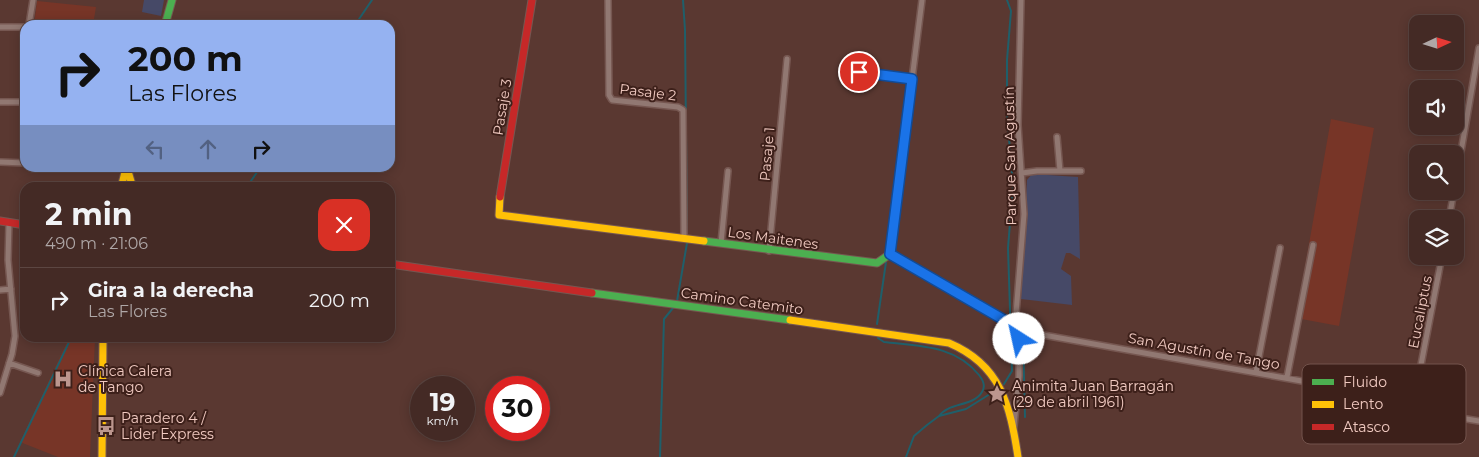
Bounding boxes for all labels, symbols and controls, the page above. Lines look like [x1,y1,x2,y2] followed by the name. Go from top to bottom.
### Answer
[1409,15,1464,70] north arrow
[1409,15,1464,265] map controls
[128,37,243,80] text: 200 m
[45,40,110,105] icon: right
[838,51,880,93] pin
[845,58,873,86] icon: arrive
[489,77,515,137] street label: Pasaje 3
[128,80,237,107] text: Las Flores
[619,80,677,104] street label: Pasaje 2
[1409,80,1464,135] button: sound
[1000,86,1020,226] street label: Parque San Agustín
[756,126,778,182] street label: Pasaje 1
[141,135,169,163] icon: left
[194,135,222,163] icon: ahead
[247,135,275,163] icon: right
[1409,145,1464,200] button: search
[45,196,132,233] text: 2 min
[318,199,370,251] button: close
[1409,210,1464,265] button: layers
[727,223,820,253] street label: Los Maitenes
[45,234,148,253] text: 490 m · 21:06
[1404,274,1436,350] street label: Eucaliptus
[88,279,254,302] text: Gira a la derecha
[680,284,804,319] street label: Camino Catemito
[45,286,73,314] icon: right
[309,289,370,312] text: 200 m
[88,302,167,321] text: Las Flores
[992,312,1044,364] position arrow
[1127,329,1281,373] street label: San Agustín de Tango
[78,362,172,396] place label: Clínica Calera de Tango
[1302,364,1466,444] legend
[52,368,74,390] hospital icon: Clínica Calera de Tango
[1343,373,1387,391] text: Fluido
[485,376,550,441] speed limit sign: 30
[1012,377,1174,411] place label: Animita Juan Barragán (29 de abril 1961)
[986,383,1008,405] place icon: Animita Juan Barragán (29 de abril 1961)
[430,387,455,417] text: 19
[1343,395,1383,413] text: Lento
[121,409,214,443] place label: Paradero 4 / Lider Express
[426,413,459,428] text: km/h
[95,415,117,437] bus stop icon: Paradero 4 / Lider Express
[1343,418,1390,436] text: Atasco

